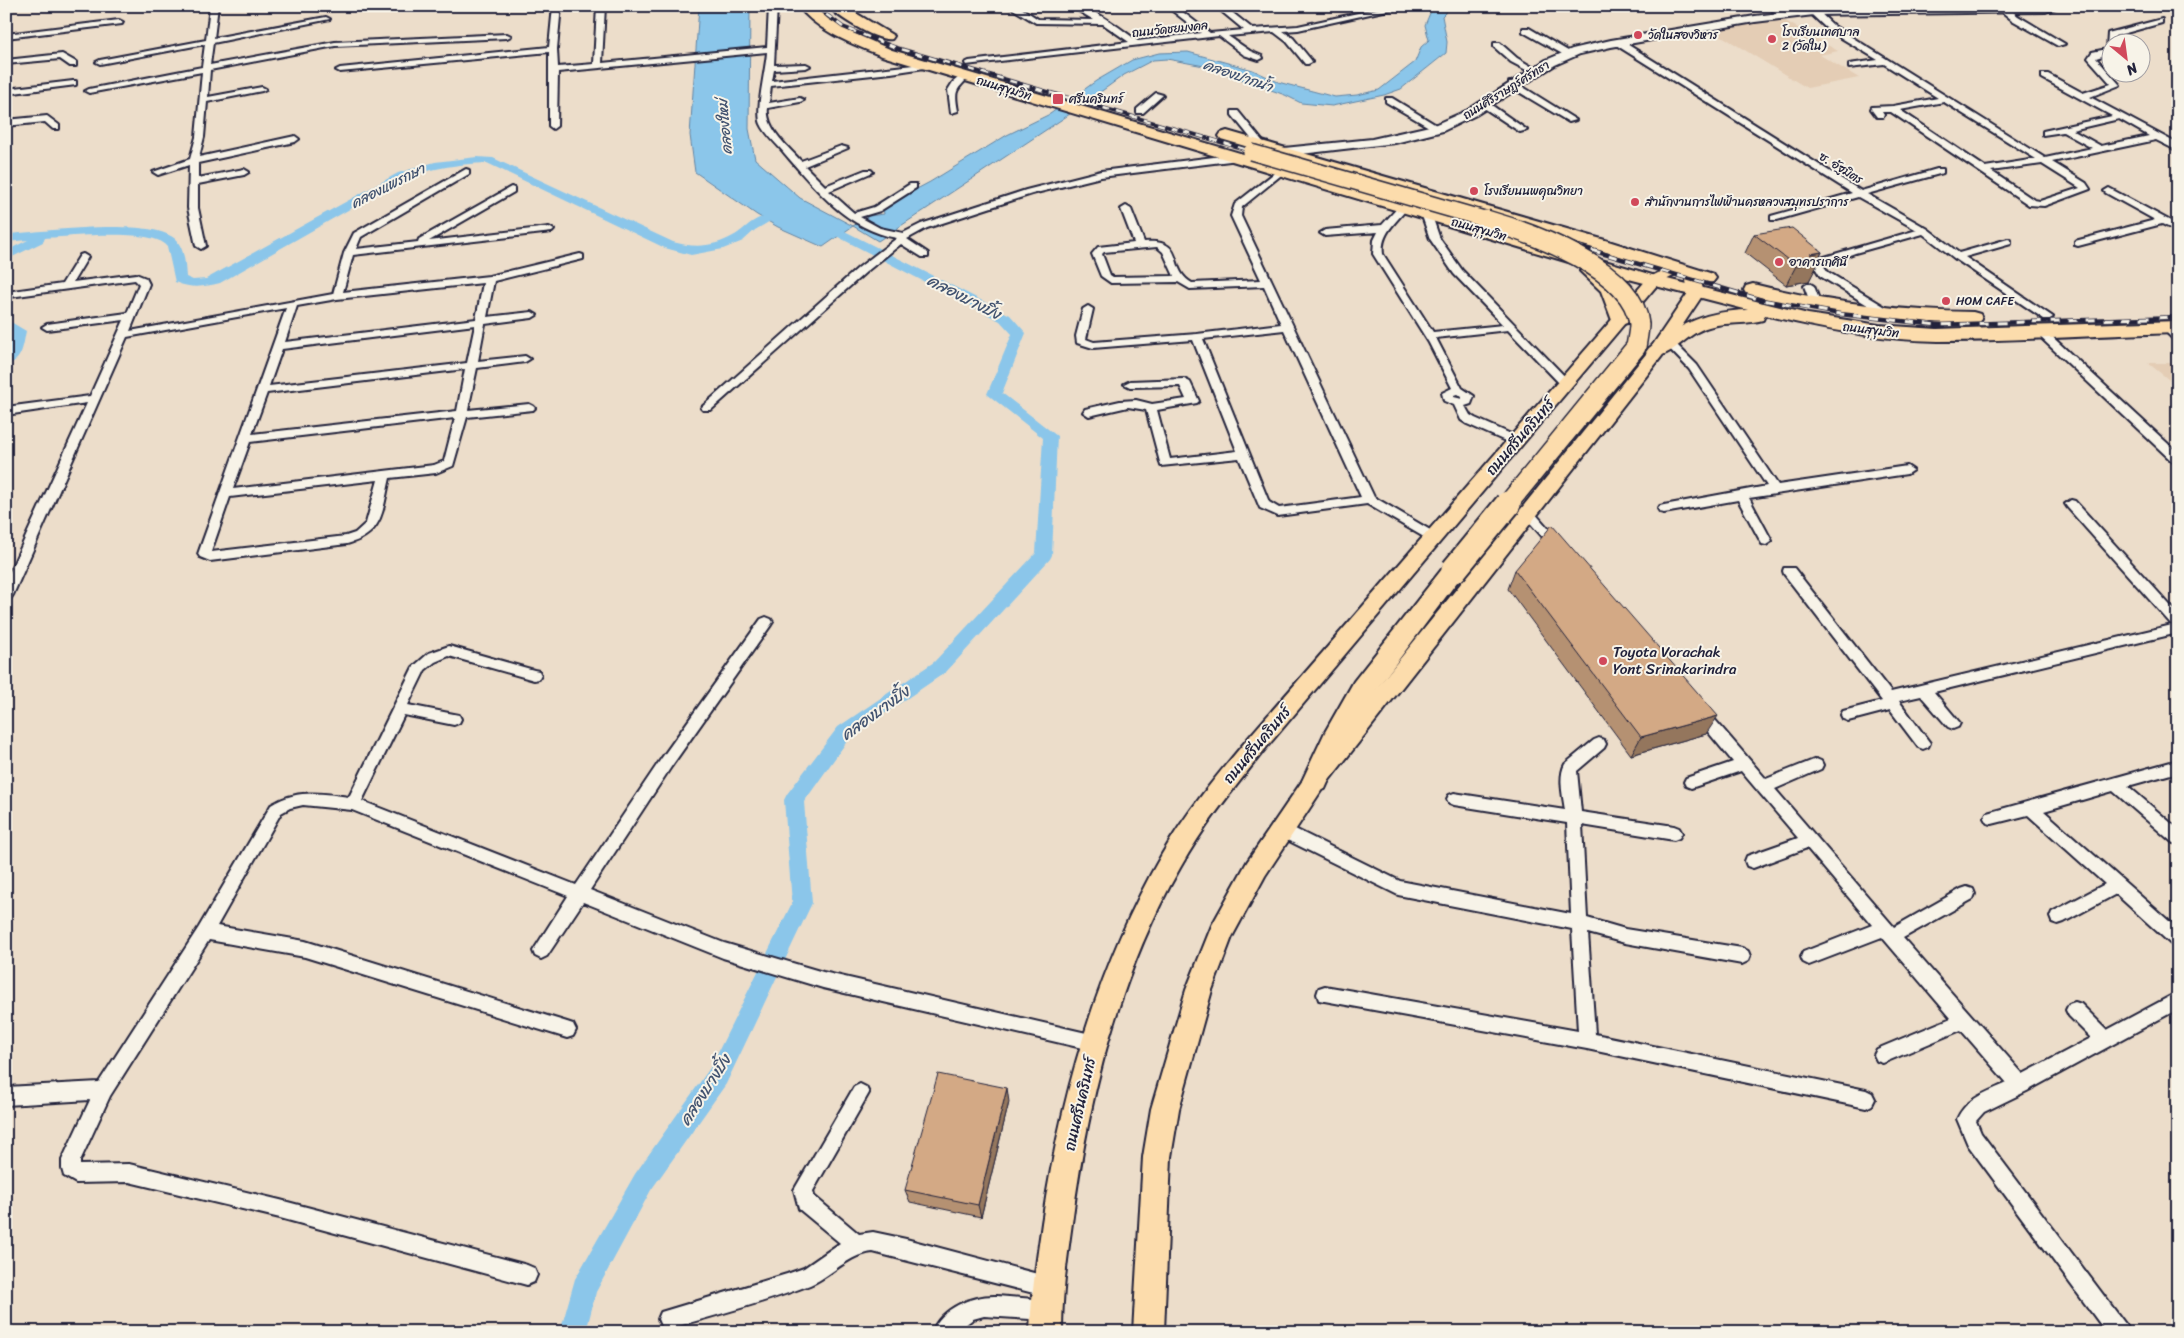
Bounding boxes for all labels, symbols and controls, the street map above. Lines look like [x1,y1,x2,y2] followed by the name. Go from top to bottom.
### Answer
[1131,14,1209,44] street label: ถนนวัดชยมงคล
[1782,21,1860,57] place label: โรงเรียนเทศบาล 2 (วัดใน)
[1648,24,1719,46] place label: วัดในสองวิหาร
[1632,29,1644,41] marker: วัดในสองวิหาร
[2102,32,2152,82] north arrow
[1766,33,1778,45] marker: โรงเรียนเทศบาล 2 (วัดใน)
[1200,52,1277,100] water label: คลองปากน้ำ
[1458,54,1554,126] street label: ถนนศิริราษฎร์ศรัทธา
[2121,55,2143,82] text: N
[974,69,1035,107] street label: ถนนสุขุมวิท
[1068,88,1125,110] place label: ศรีนครินทร์
[1051,92,1065,106] marker: ศรีนครินทร์
[710,95,740,155] water label: คลองใหม่
[1815,146,1868,191] street label: ซ. อัฐมิตร
[346,156,431,216] water label: คลองแพรกษา
[1484,180,1583,202] place label: โรงเรียนนพคุณวิทยา
[1468,185,1480,197] marker: โรงเรียนนพคุณวิทยา
[1644,191,1849,213] place label: สำนักงานการไฟฟ้านครหลวงสมุทรปราการ
[1629,196,1641,208] marker: สำนักงานการไฟฟ้านครหลวงสมุทรปราการ
[1449,211,1510,248] street label: ถนนสุขุมวิท
[1788,251,1849,273] place label: อาคารเกศินี
[1773,256,1785,268] marker: อาคารเกศินี
[922,266,1008,329] water label: คลองบางปิ้ง
[1956,290,2015,312] place label: HOM CAFE
[1940,295,1952,307] marker: HOM CAFE
[1841,316,1901,344] street label: ถนนสุขุมวิท
[1479,390,1563,482] street label: ถนนศรีนครินทร์
[1613,639,1737,682] place label: Toyota Vorachak Yont Srinakarindra
[1597,655,1609,667] marker: Toyota Vorachak Yont Srinakarindra
[834,676,918,748] water label: คลองบางปิ้ง
[1216,698,1300,790] street label: ถนนศรีนครินทร์
[671,1047,740,1131] water label: คลองบางปิ้ง
[1057,1052,1104,1154] street label: ถนนศรีนครินทร์

